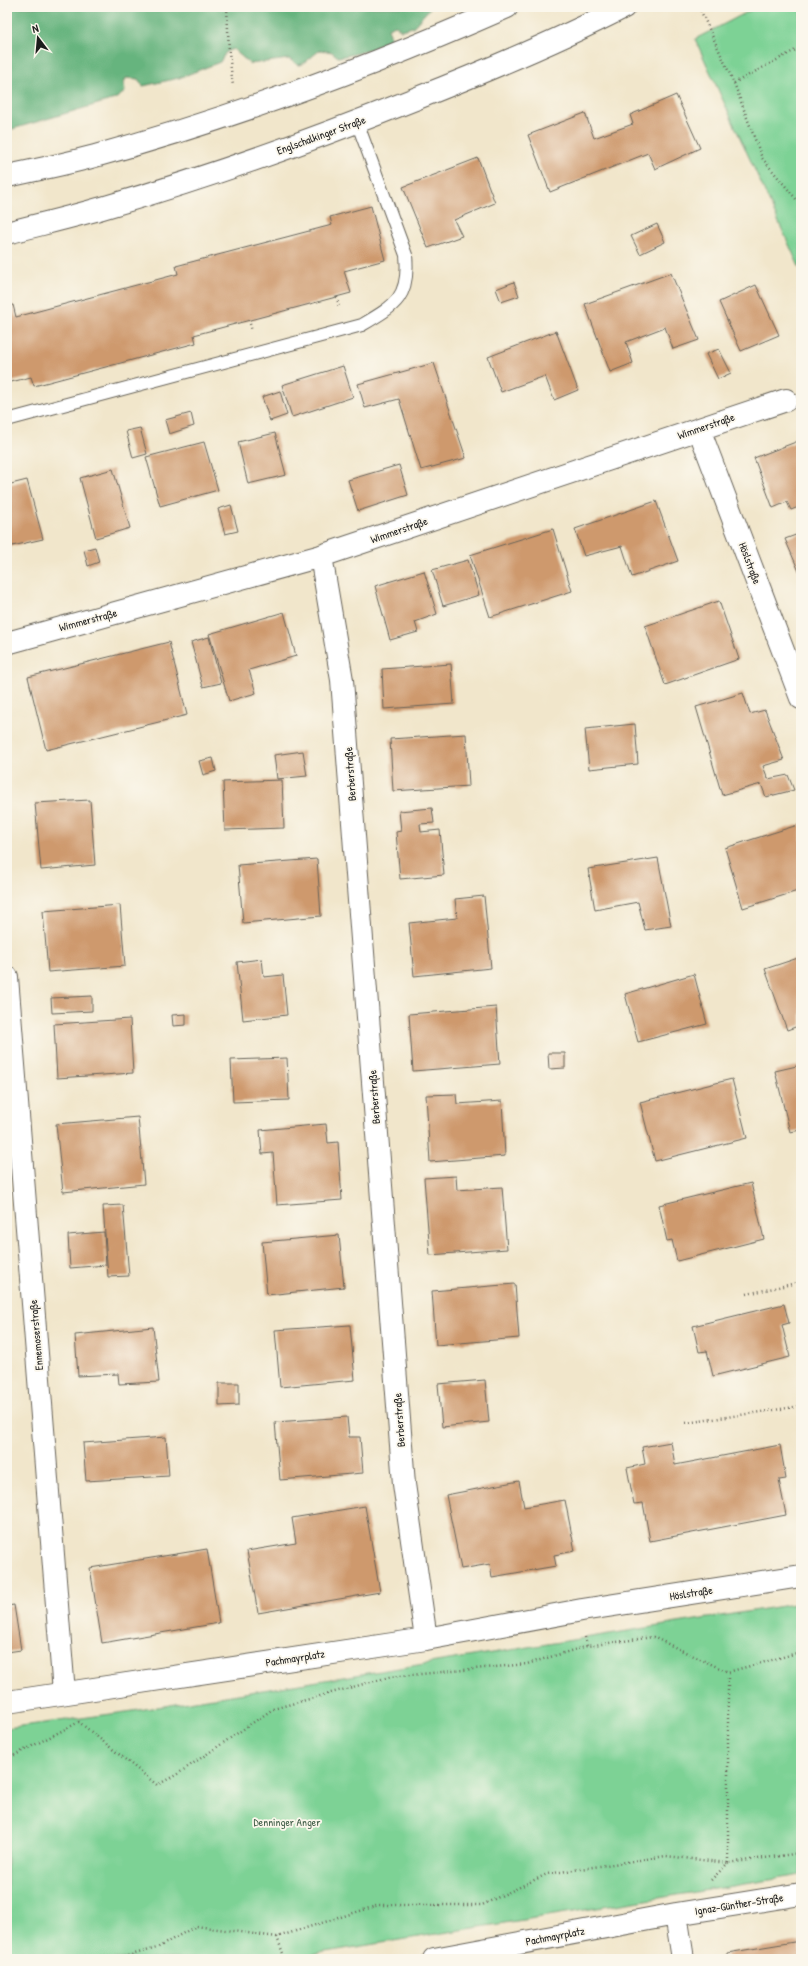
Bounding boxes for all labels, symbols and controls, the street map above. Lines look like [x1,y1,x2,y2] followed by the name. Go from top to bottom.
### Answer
[18,18,58,58] north arrow
[30,21,40,36] text: N
[275,112,368,158] street label: Englschalkinger Straße
[676,409,737,442] street label: Wimmerstraße
[369,513,430,546] street label: Wimmerstraße
[736,540,765,586] street label: Höslstraße
[57,605,119,634] street label: Wimmerstraße
[341,746,359,801] street label: Berberstraße
[365,1069,383,1124] street label: Berberstraße
[26,1299,46,1371] street label: Ennemoserstraße
[390,1392,408,1447] street label: Berberstraße
[668,1583,714,1603] street label: Höslstraße
[264,1646,326,1670] street label: Pachmayrplatz
[254,1815,321,1829] park label: Denninger Anger
[694,1890,785,1918] street label: Ignaz-Günther-Straße
[524,1923,586,1949] street label: Pachmayrplatz

